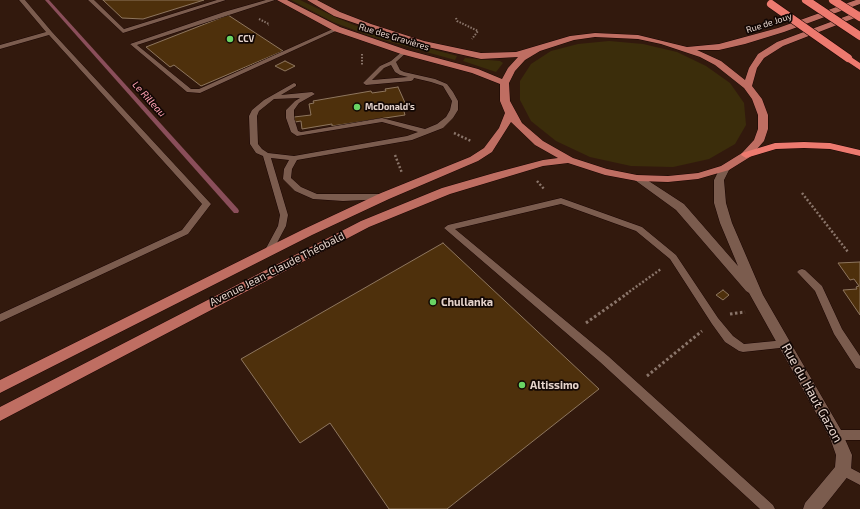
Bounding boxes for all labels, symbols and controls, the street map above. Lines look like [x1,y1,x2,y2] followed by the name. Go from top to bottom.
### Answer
[745,11,793,35] street label: Rue de Jouy
[357,21,431,53] street label: Rue des Gravières
[225,34,235,44] marker: CCV
[238,34,254,44] place label: CCV
[130,79,168,119] water label: Le Rilleau
[352,102,362,112] marker: McDonald's
[365,102,415,112] place label: McDonald's
[207,229,347,309] street label: Avenue Jean-Claude Théobald
[441,295,493,309] place label: Chullanka
[428,297,438,307] marker: Chullanka
[778,341,846,445] street label: Rue du Haut Gazon
[530,378,579,392] place label: Altissimo
[517,380,527,390] marker: Altissimo

